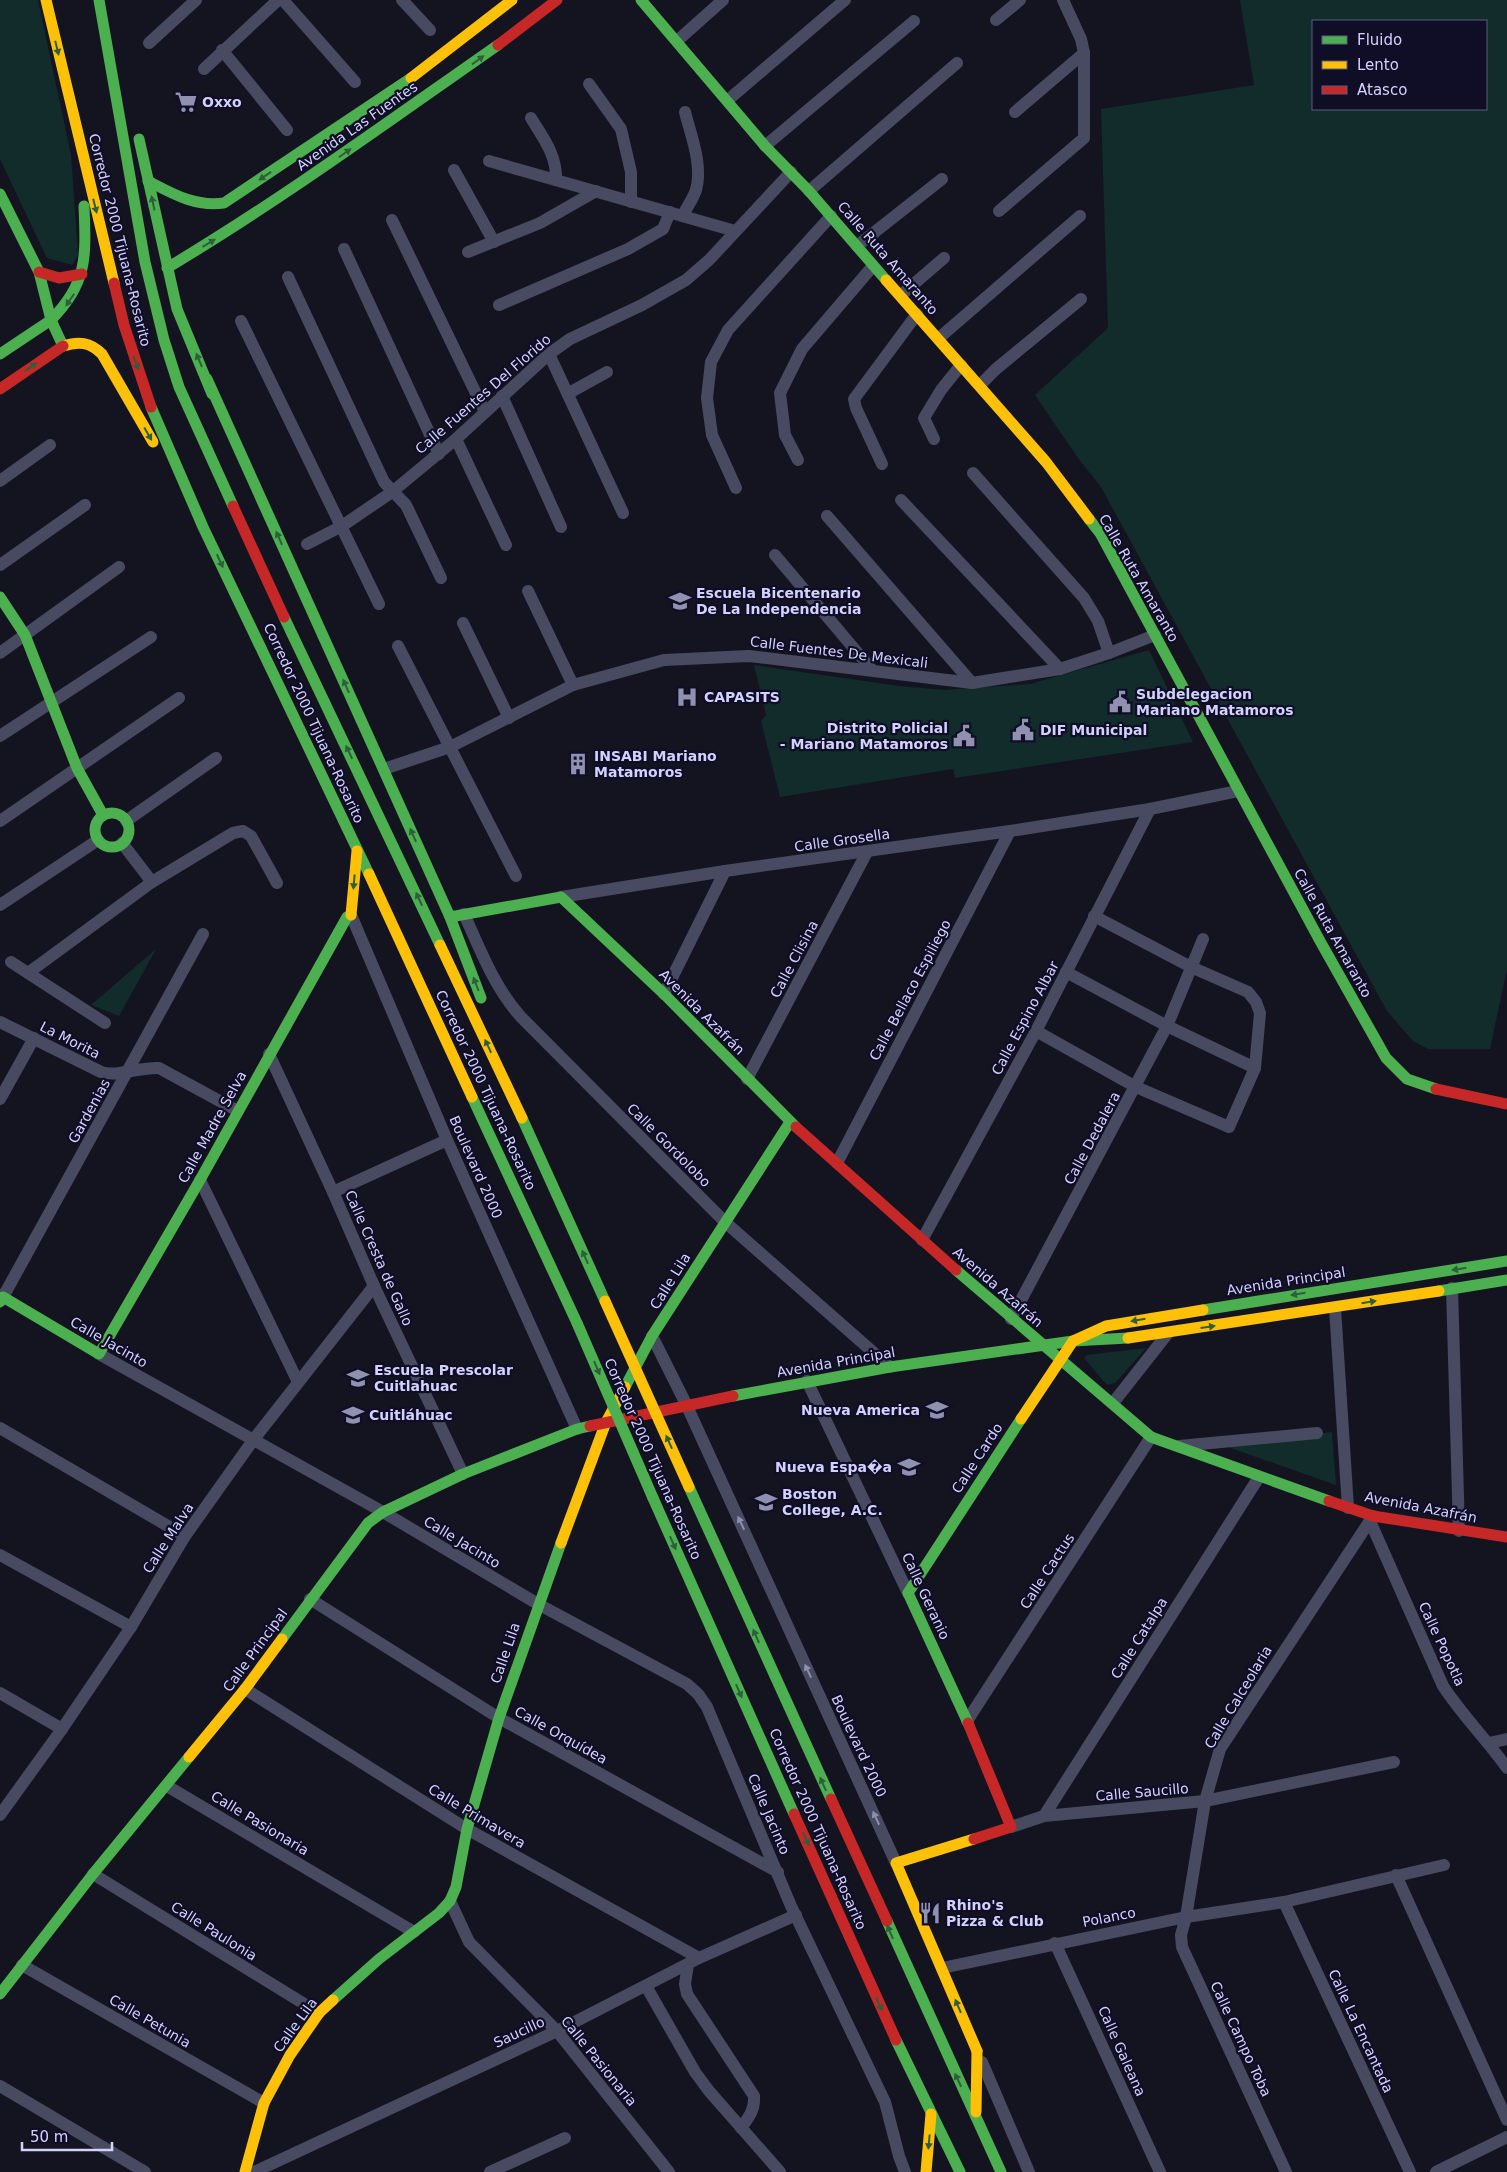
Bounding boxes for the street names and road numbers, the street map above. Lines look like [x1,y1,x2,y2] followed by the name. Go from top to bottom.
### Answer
[294,78,420,174] street label: Avenida Las Fuentes
[86,132,154,348] street label: Corredor 2000 Tijuana-Rosarito
[834,198,942,318] street label: Calle Ruta Amaranto
[412,331,554,457] street label: Calle Fuentes Del Florido
[1096,511,1182,645] street label: Calle Ruta Amaranto
[261,620,367,826] street label: Corredor 2000 Tijuana-Rosarito
[749,633,929,671] street label: Calle Fuentes De Mexicali
[793,825,891,855] street label: Calle Grosella
[1291,866,1375,1000] street label: Calle Ruta Amaranto
[866,917,954,1063] street label: Calle Bellaco Espiliego
[767,918,821,1000] street label: Calle Clisina
[988,958,1062,1078] street label: Calle Espino Albar
[656,966,748,1058] street label: Avenida Azafrán
[433,987,539,1193] street label: Corredor 2000 Tijuana-Rosarito
[37,1018,103,1062] street label: La Morita
[175,1068,249,1186] street label: Calle Madre Selva
[65,1076,113,1146] street label: Gardenias
[1061,1089,1123,1187] street label: Calle Dedalera
[624,1100,714,1190] street label: Calle Gordolobo
[446,1113,506,1221] street label: Boulevard 2000
[342,1188,416,1328] street label: Calle Cresta de Gallo
[950,1244,1046,1330] street label: Avenida Azafrán
[646,1250,694,1312] street label: Calle Lila
[1225,1264,1347,1298] street label: Avenida Principal
[68,1313,150,1371] street label: Calle Jacinto
[776,1344,896,1380] street label: Avenida Principal
[601,1356,705,1562] street label: Corredor 2000 Tijuana-Rosarito
[948,1420,1006,1496] street label: Calle Cardo
[1364,1488,1478,1526] street label: Avenida Azafrán
[139,1500,197,1576] street label: Calle Malva
[421,1513,503,1571] street label: Calle Jacinto
[1017,1530,1077,1612] street label: Calle Cactus
[899,1550,953,1642] street label: Calle Geranio
[1108,1594,1170,1682] street label: Calle Catalpa
[1415,1599,1469,1689] street label: Calle Popotla
[219,1605,291,1695] street label: Calle Principal
[487,1620,523,1686] street label: Calle Lila
[1201,1643,1275,1751] street label: Calle Calceolaria
[828,1692,890,1800] street label: Boulevard 2000
[512,1703,610,1767] street label: Calle Orquídea
[766,1726,870,1932] street label: Corredor 2000 Tijuana-Rosarito
[745,1771,793,1857] street label: Calle Jacinto
[1095,1780,1189,1804] street label: Calle Saucillo
[426,1781,528,1851] street label: Calle Primavera
[208,1788,312,1858] street label: Calle Pasionaria
[168,1898,260,1964] street label: Calle Paulonia
[1081,1904,1137,1930] street label: Polanco
[1325,1967,1397,2095] street label: Calle La Encantada
[1207,1979,1275,2099] street label: Calle Campo Toba
[106,1991,194,2051] street label: Calle Petunia
[270,1995,320,2055] street label: Calle Lila
[1095,2003,1149,2099] street label: Calle Galeana
[491,2013,547,2051] street label: Saucillo
[558,2013,640,2109] street label: Calle Pasionaria

